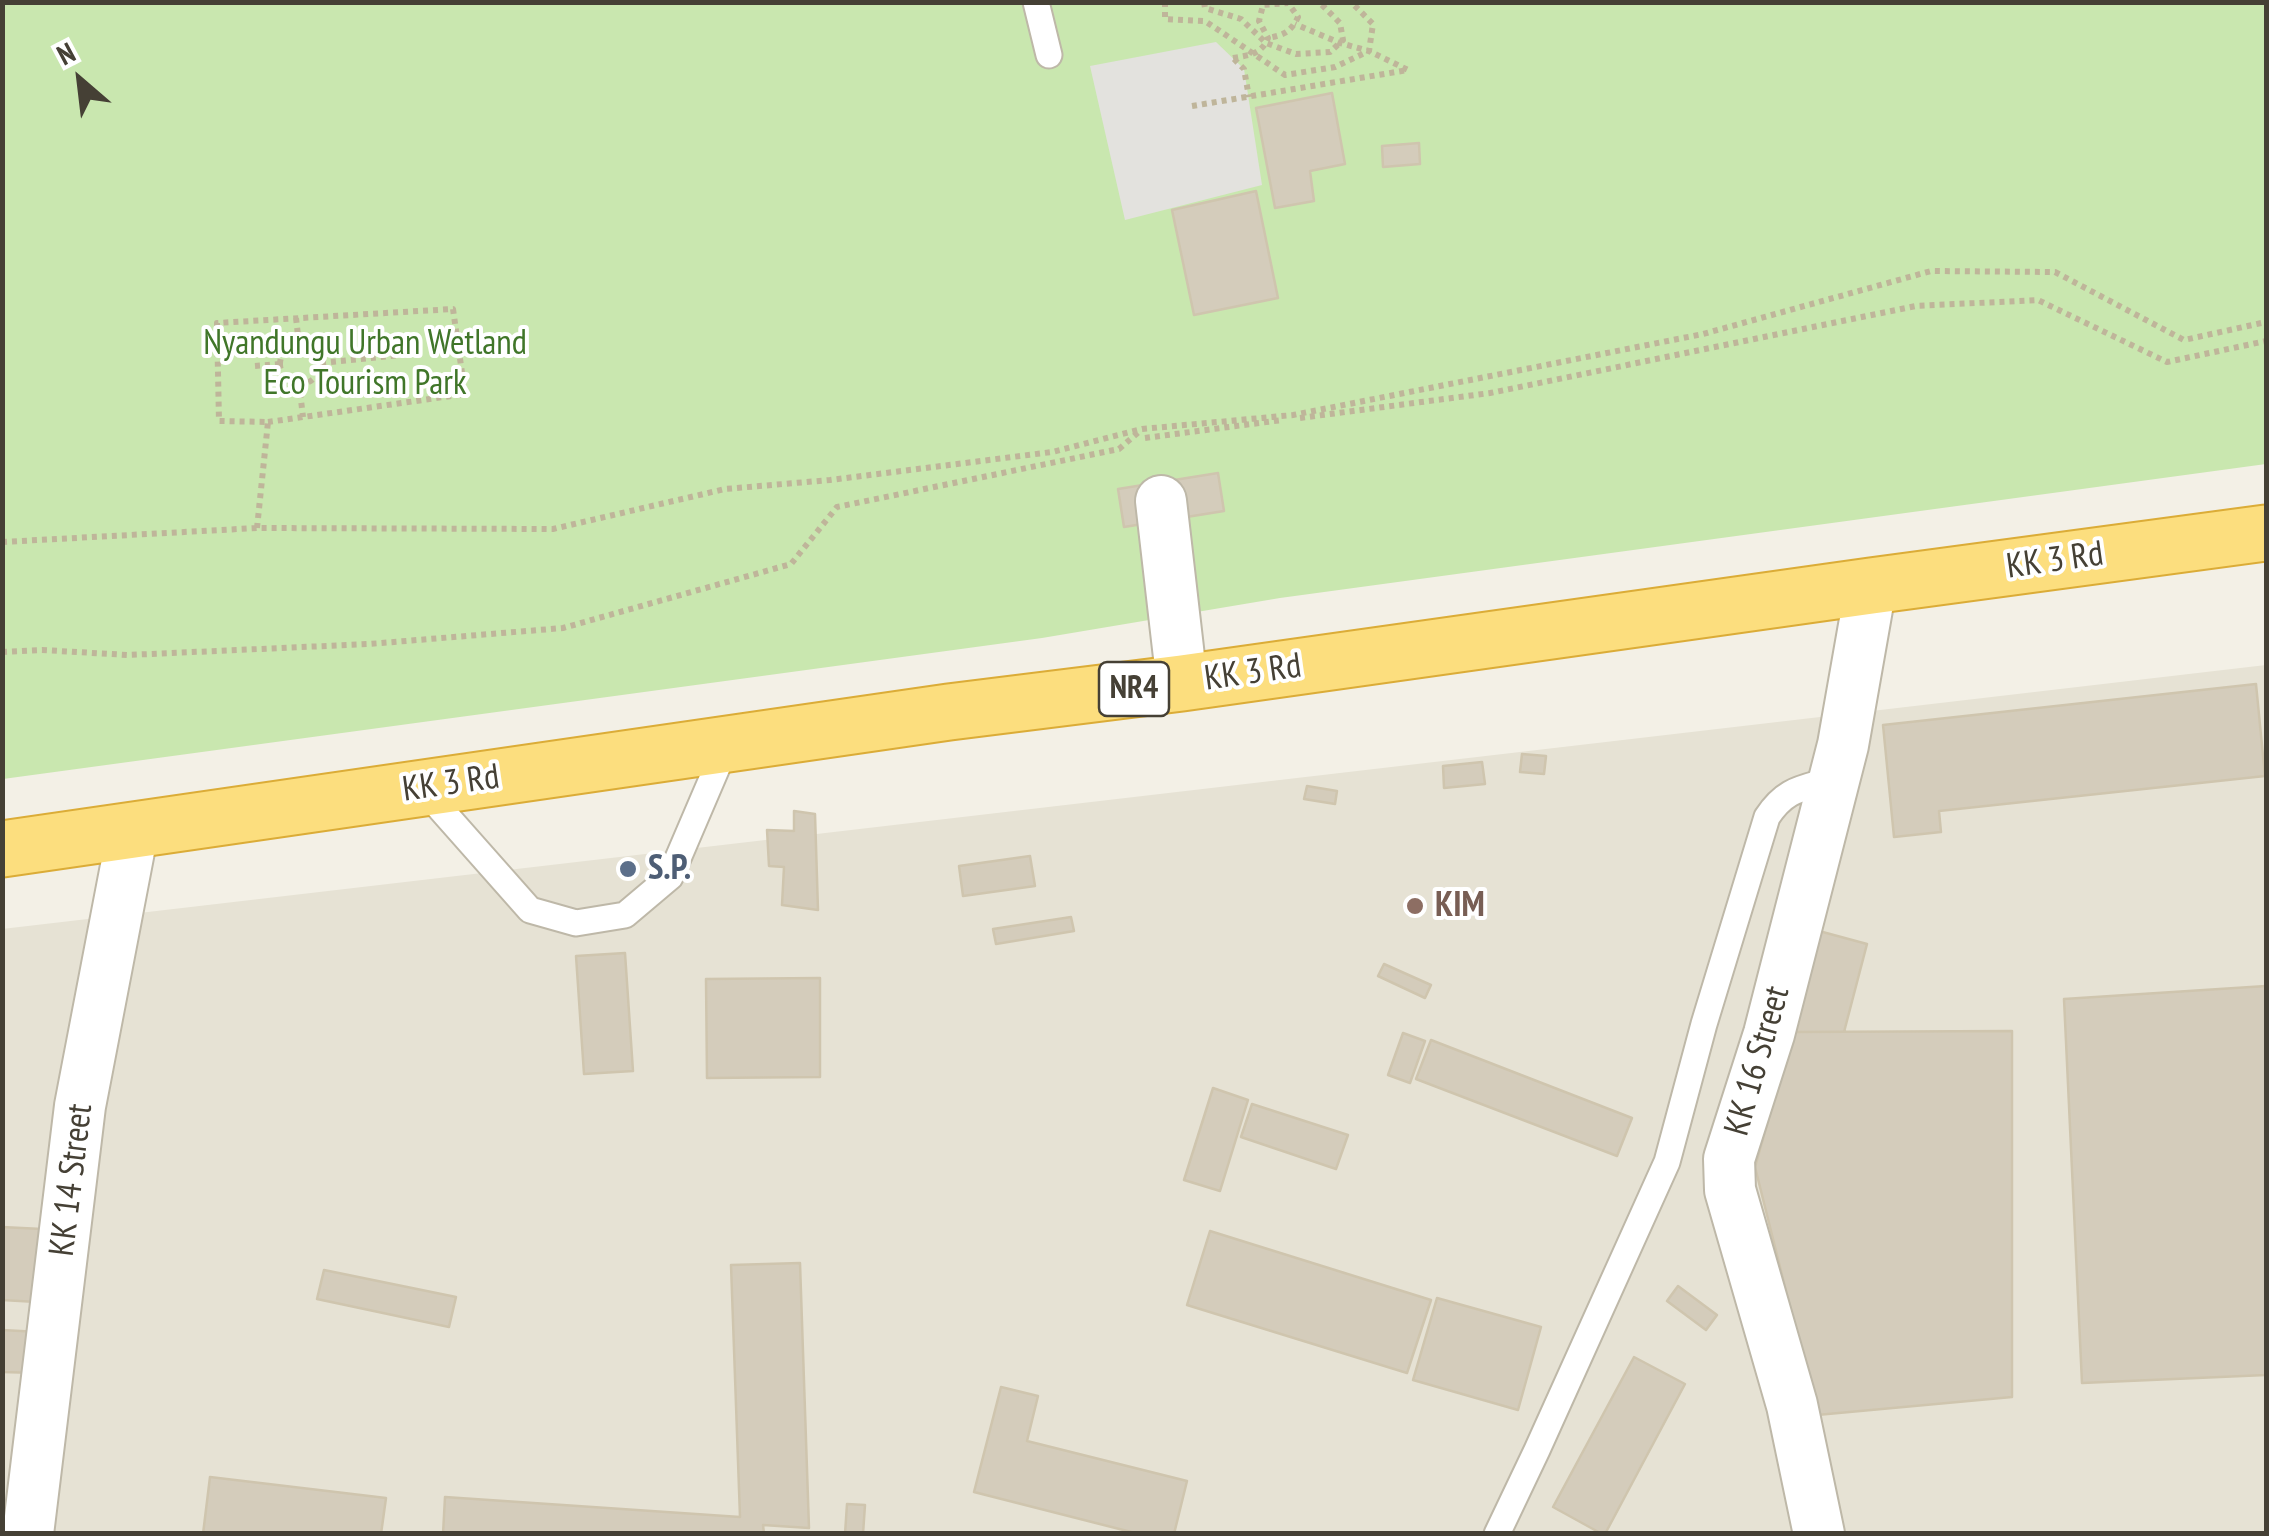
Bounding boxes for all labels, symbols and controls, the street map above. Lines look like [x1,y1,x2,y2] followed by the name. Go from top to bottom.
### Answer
[30,30,130,130] north arrow
[50,33,81,73] text: N
[203,323,527,405] park label: Nyandungu Urban Wetland Eco Tourism Park
[2004,533,2106,589] street label: KK 3 Rd
[1202,645,1304,701] street label: KK 3 Rd
[1099,662,1169,716] road number: NR4
[400,756,502,812] street label: KK 3 Rd
[648,848,691,890] place label: S.P.
[617,858,639,880] marker: S.P.
[1435,885,1485,927] place label: KIM
[1404,895,1426,917] marker: KIM
[1717,982,1799,1140] street label: KK 16 Street
[42,1101,102,1259] street label: KK 14 Street

